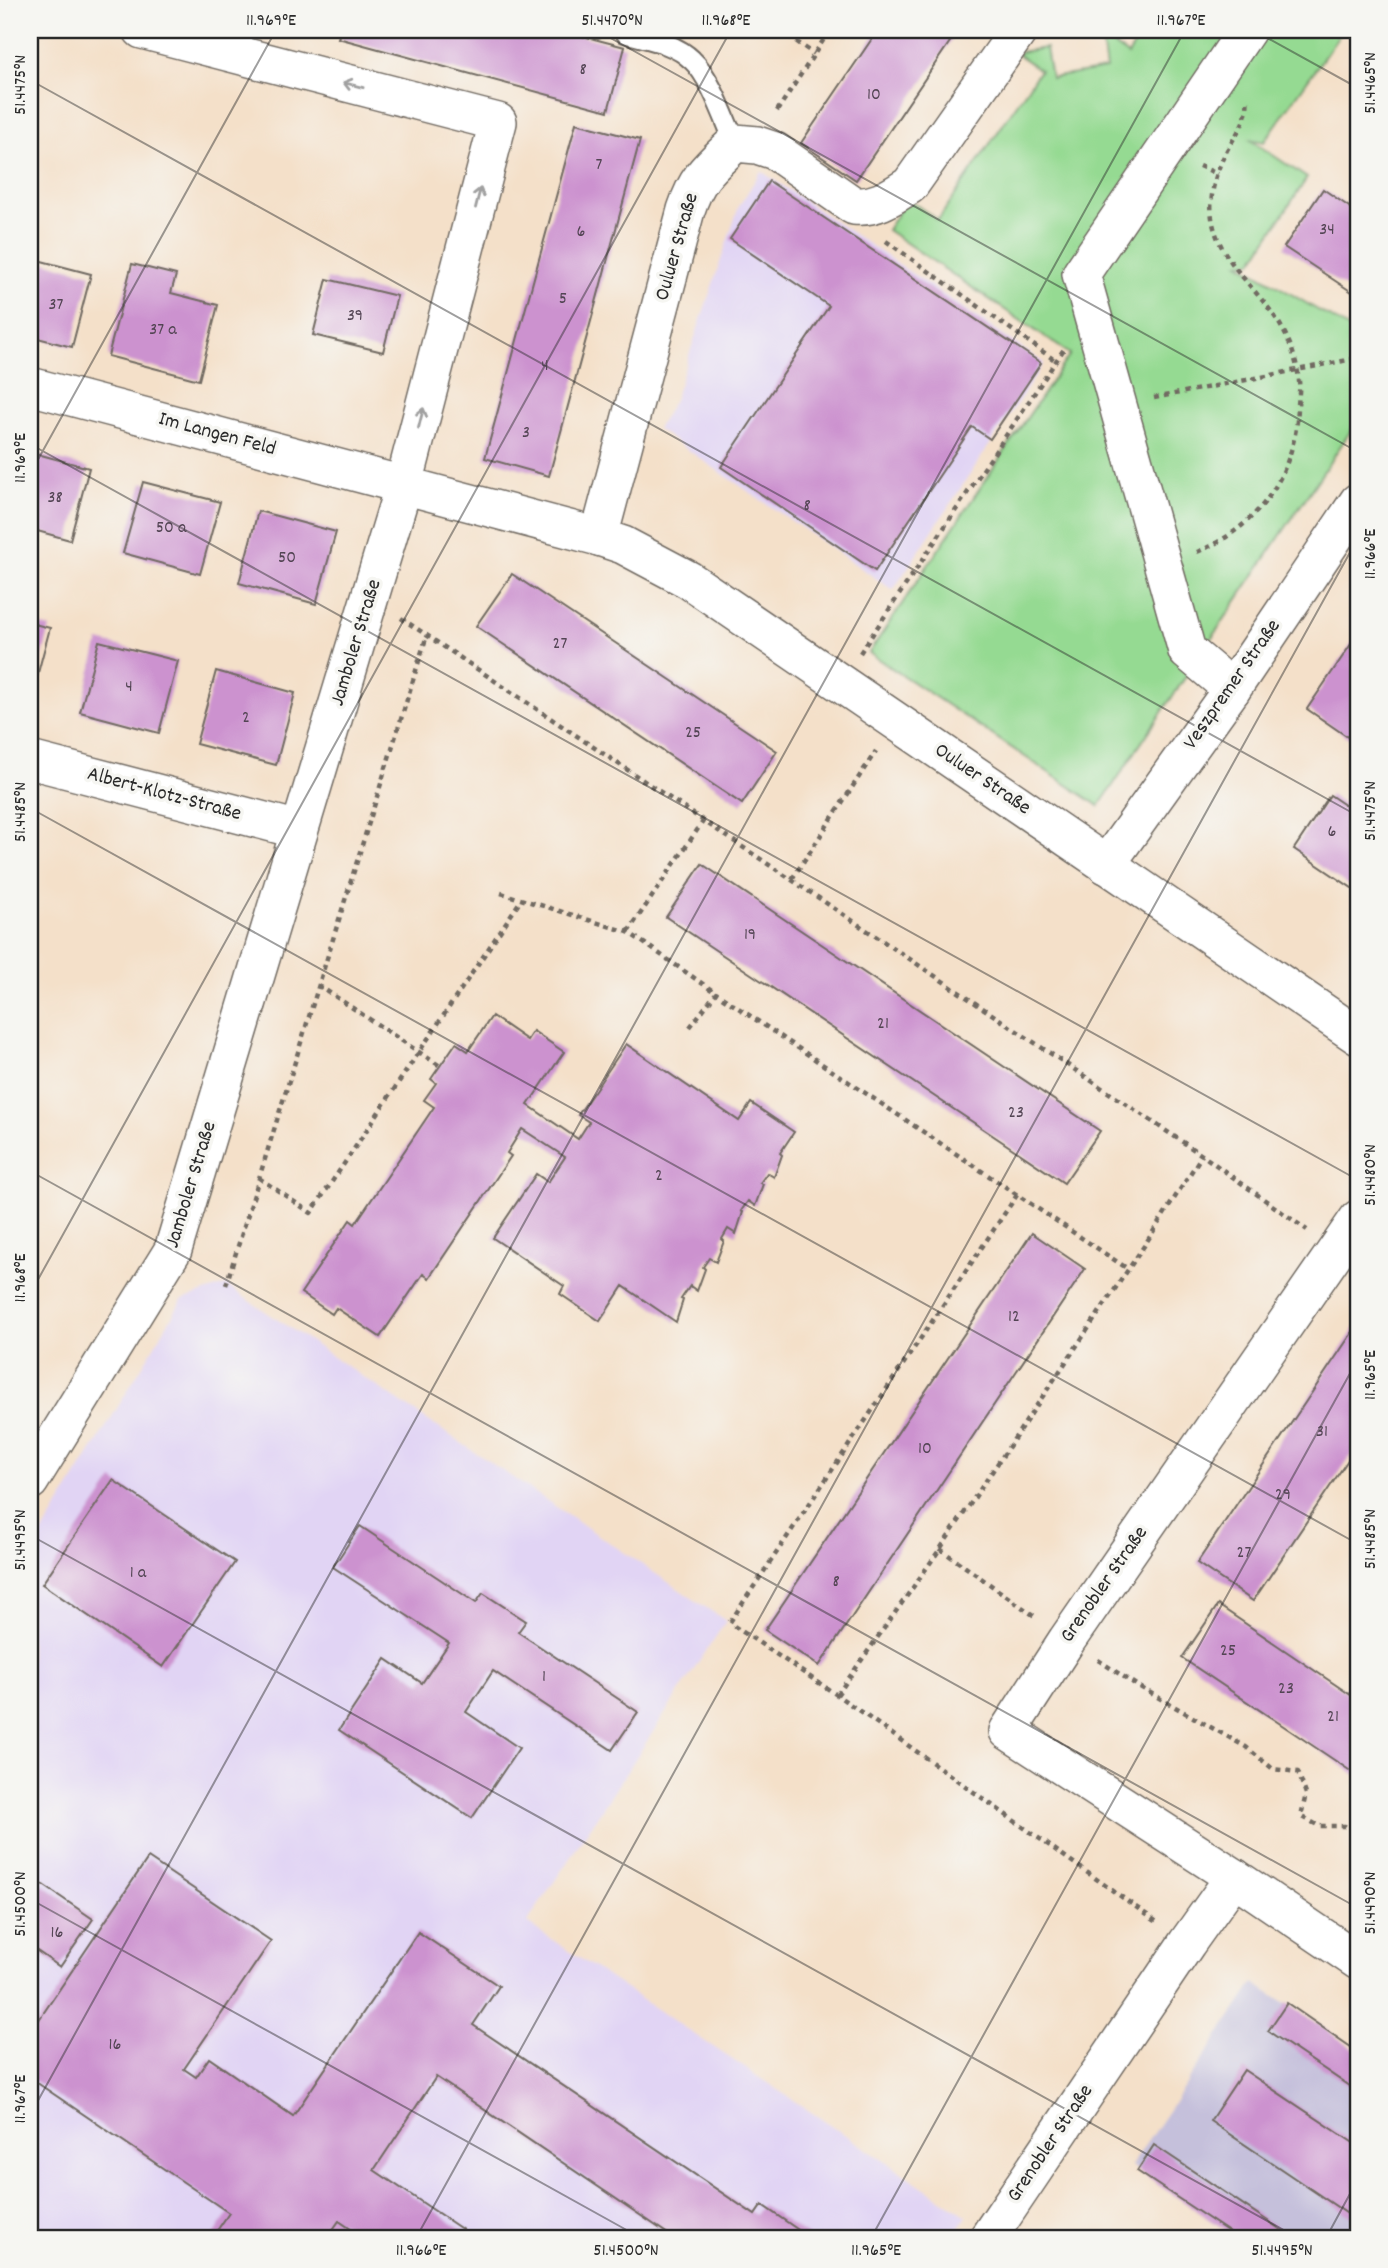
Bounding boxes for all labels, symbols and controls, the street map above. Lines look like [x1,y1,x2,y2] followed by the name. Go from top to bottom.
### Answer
[246,9,296,34] text: 11.969°E
[581,9,643,34] text: 51.4470°N
[701,9,751,34] text: 11.968°E
[1157,9,1205,34] text: 11.967°E
[1359,52,1384,114] text: 51.4465°N
[9,55,34,115] text: 51.4475°N
[579,58,587,83] house number: 8
[342,78,365,91] one-way arrow
[867,83,881,108] house number: 10
[596,153,603,178] house number: 7
[472,187,485,210] one-way arrow
[648,190,708,304] street label: Ouluer Straße
[1319,218,1335,243] house number: 34
[577,220,585,245] house number: 6
[559,287,567,312] house number: 5
[49,293,64,318] house number: 37
[347,304,363,329] house number: 39
[149,318,177,343] house number: 37 a
[541,354,549,379] house number: 4
[155,405,279,465] street label: Im Langen Feld
[415,407,428,430] one-way arrow
[522,421,530,446] house number: 3
[9,433,34,483] text: 11.969°E
[47,486,63,511] house number: 38
[803,494,811,519] house number: 8
[156,516,187,541] house number: 50 a
[1359,529,1384,579] text: 11.966°E
[278,546,296,571] house number: 50
[323,576,391,710] street label: Jamboler Straße
[1177,614,1289,756] street label: Veszpremer Straße
[553,632,567,657] house number: 27
[125,675,133,700] house number: 4
[242,706,250,731] house number: 2
[685,721,701,746] house number: 25
[928,737,1036,823] street label: Ouluer Straße
[84,760,244,830] street label: Albert-Klotz-Straße
[1359,781,1384,841] text: 51.4475°N
[9,782,34,842] text: 51.4485°N
[1328,820,1336,845] house number: 6
[744,923,756,948] house number: 19
[877,1012,889,1037] house number: 21
[1008,1101,1024,1126] house number: 23
[158,1118,226,1252] street label: Jamboler Straße
[1359,1144,1384,1206] text: 51.4480°N
[655,1164,663,1189] house number: 2
[9,1253,34,1303] text: 11.968°E
[1008,1305,1020,1330] house number: 12
[1359,1350,1384,1400] text: 11.965°E
[1316,1420,1328,1445] house number: 31
[918,1437,932,1462] house number: 10
[1275,1483,1291,1508] house number: 29
[9,1509,34,1571] text: 51.4495°N
[1359,1509,1384,1569] text: 51.4485°N
[1054,1520,1156,1650] street label: Grenobler Straße
[1237,1541,1251,1566] house number: 27
[130,1561,147,1586] house number: 1 a
[832,1570,840,1595] house number: 8
[1220,1639,1236,1664] house number: 25
[542,1665,546,1690] house number: 1
[1278,1677,1294,1702] house number: 23
[1327,1705,1339,1730] house number: 21
[9,1871,34,1937] text: 51.4500°N
[1359,1872,1384,1934] text: 51.4490°N
[51,1921,63,1946] house number: 16
[109,2033,121,2058] house number: 16
[9,2075,34,2123] text: 11.967°E
[1000,2079,1102,2209] street label: Grenobler Straße
[396,2239,446,2264] text: 11.966°E
[593,2239,659,2264] text: 51.4500°N
[851,2239,901,2264] text: 11.965°E
[1251,2239,1313,2264] text: 51.4495°N

